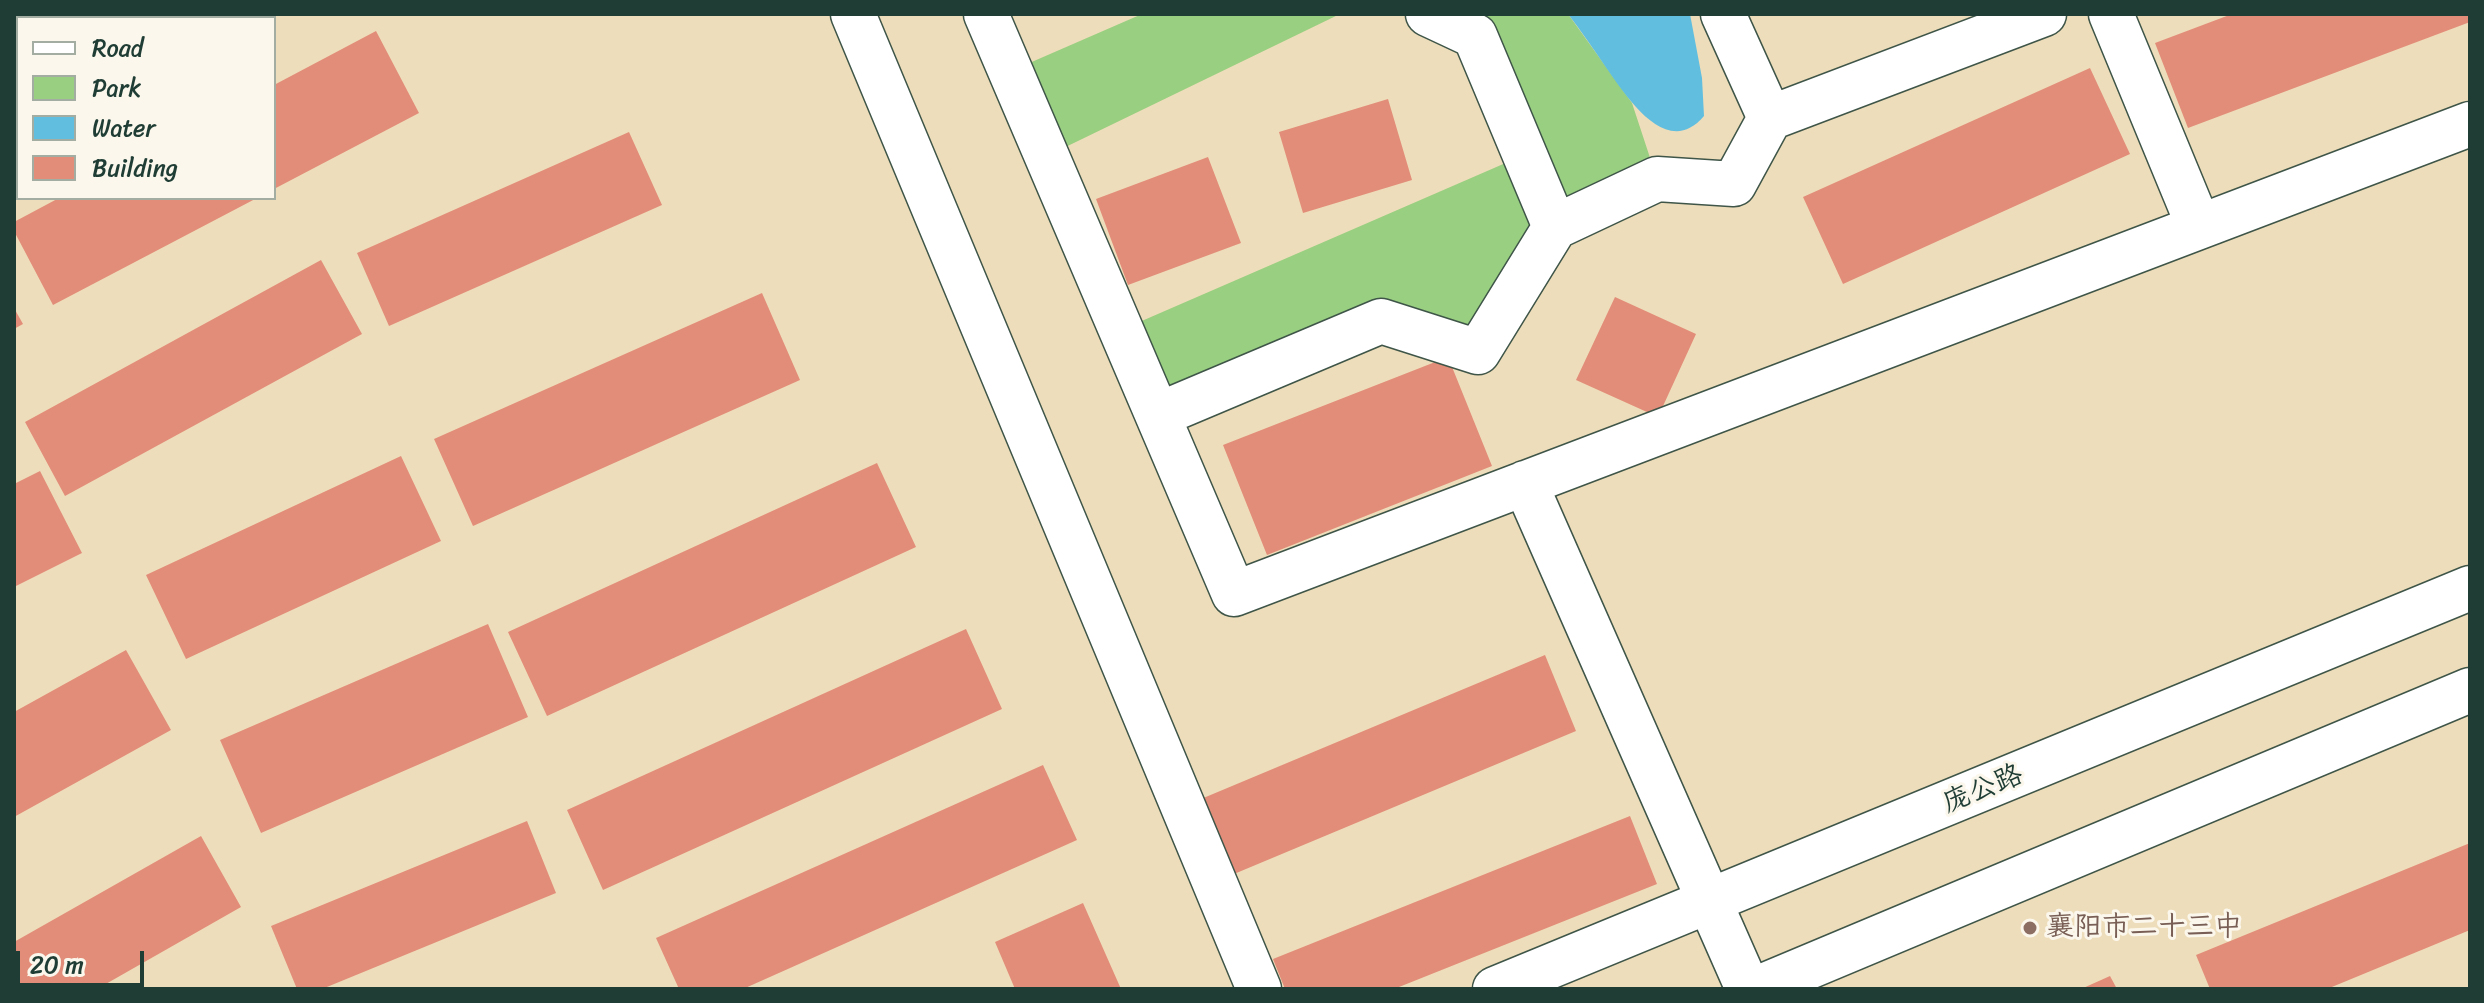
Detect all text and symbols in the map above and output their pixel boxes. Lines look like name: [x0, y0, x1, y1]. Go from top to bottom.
legend: [16, 16, 276, 200]
text: Road: [92, 27, 143, 69]
text: Park: [92, 67, 141, 109]
text: Water: [92, 107, 155, 149]
text: Building: [92, 147, 178, 189]
street label: 庞公路: [1938, 759, 2028, 821]
place label: 襄阳市二十三中: [2046, 911, 2242, 945]
marker: 襄阳市二十三中: [2021, 919, 2039, 937]
scale bar: [20, 935, 148, 985]
text: 20 m: [30, 944, 84, 986]

